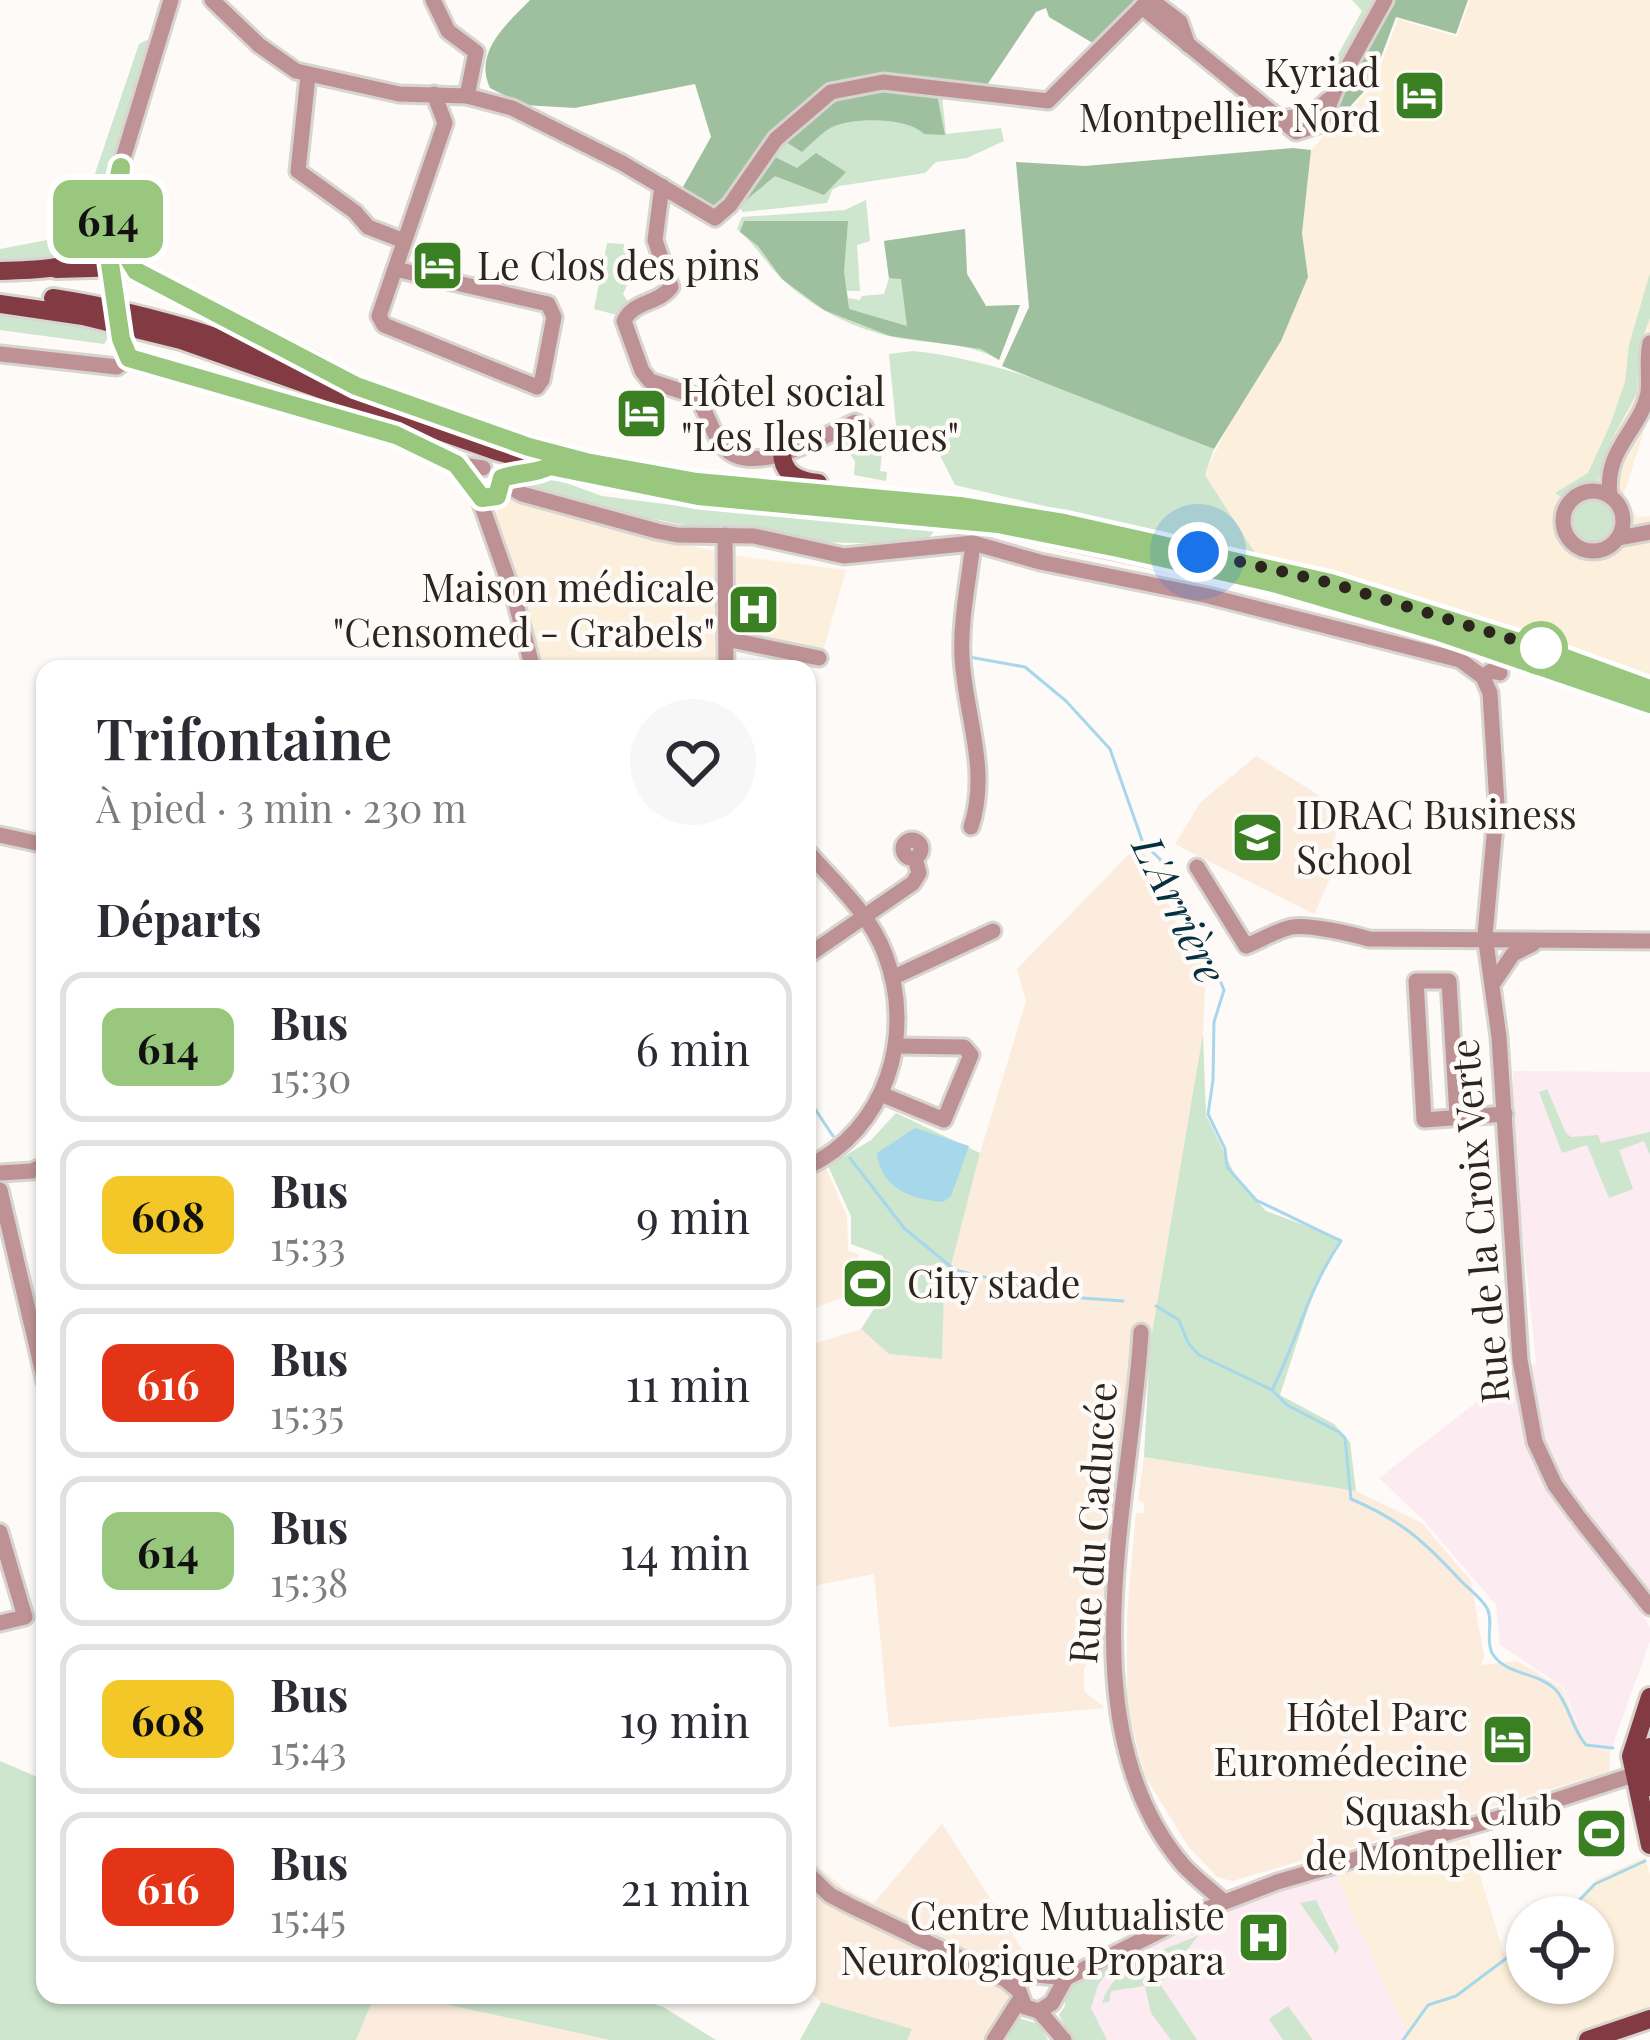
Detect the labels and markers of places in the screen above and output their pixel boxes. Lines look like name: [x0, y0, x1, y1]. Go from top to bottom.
place label: Kyriad Montpellier Nord: [1079, 45, 1380, 142]
hotel icon: Kyriad Montpellier Nord: [1391, 67, 1447, 123]
hotel icon: Le Clos des pins: [410, 238, 466, 294]
place label: Le Clos des pins: [477, 238, 760, 290]
place label: Hôtel social "Les Iles Bleues": [681, 364, 959, 461]
hotel icon: Hôtel social "Les Iles Bleues": [614, 386, 670, 442]
place label: Maison médicale "Censomed - Grabels": [333, 560, 715, 657]
hospital icon: Maison médicale "Censomed - Grabels": [726, 582, 782, 638]
unlabelled marker: [1516, 623, 1566, 673]
place label: IDRAC Business School: [1296, 787, 1577, 884]
school or university icon: IDRAC Business School: [1229, 809, 1285, 865]
sports icon: City stade: [840, 1256, 896, 1312]
place label: City stade: [907, 1256, 1080, 1308]
place label: Hôtel Parc Euromédecine: [1213, 1689, 1468, 1786]
hotel icon: Hôtel Parc Euromédecine: [1479, 1711, 1535, 1767]
place label: Squash Club de Montpellier: [1305, 1783, 1562, 1880]
sports icon: Squash Club de Montpellier: [1573, 1805, 1629, 1861]
place label: Centre Mutualiste Neurologique Propara: [840, 1888, 1226, 1985]
hospital icon: Centre Mutualiste Neurologique Propara: [1236, 1910, 1292, 1966]

